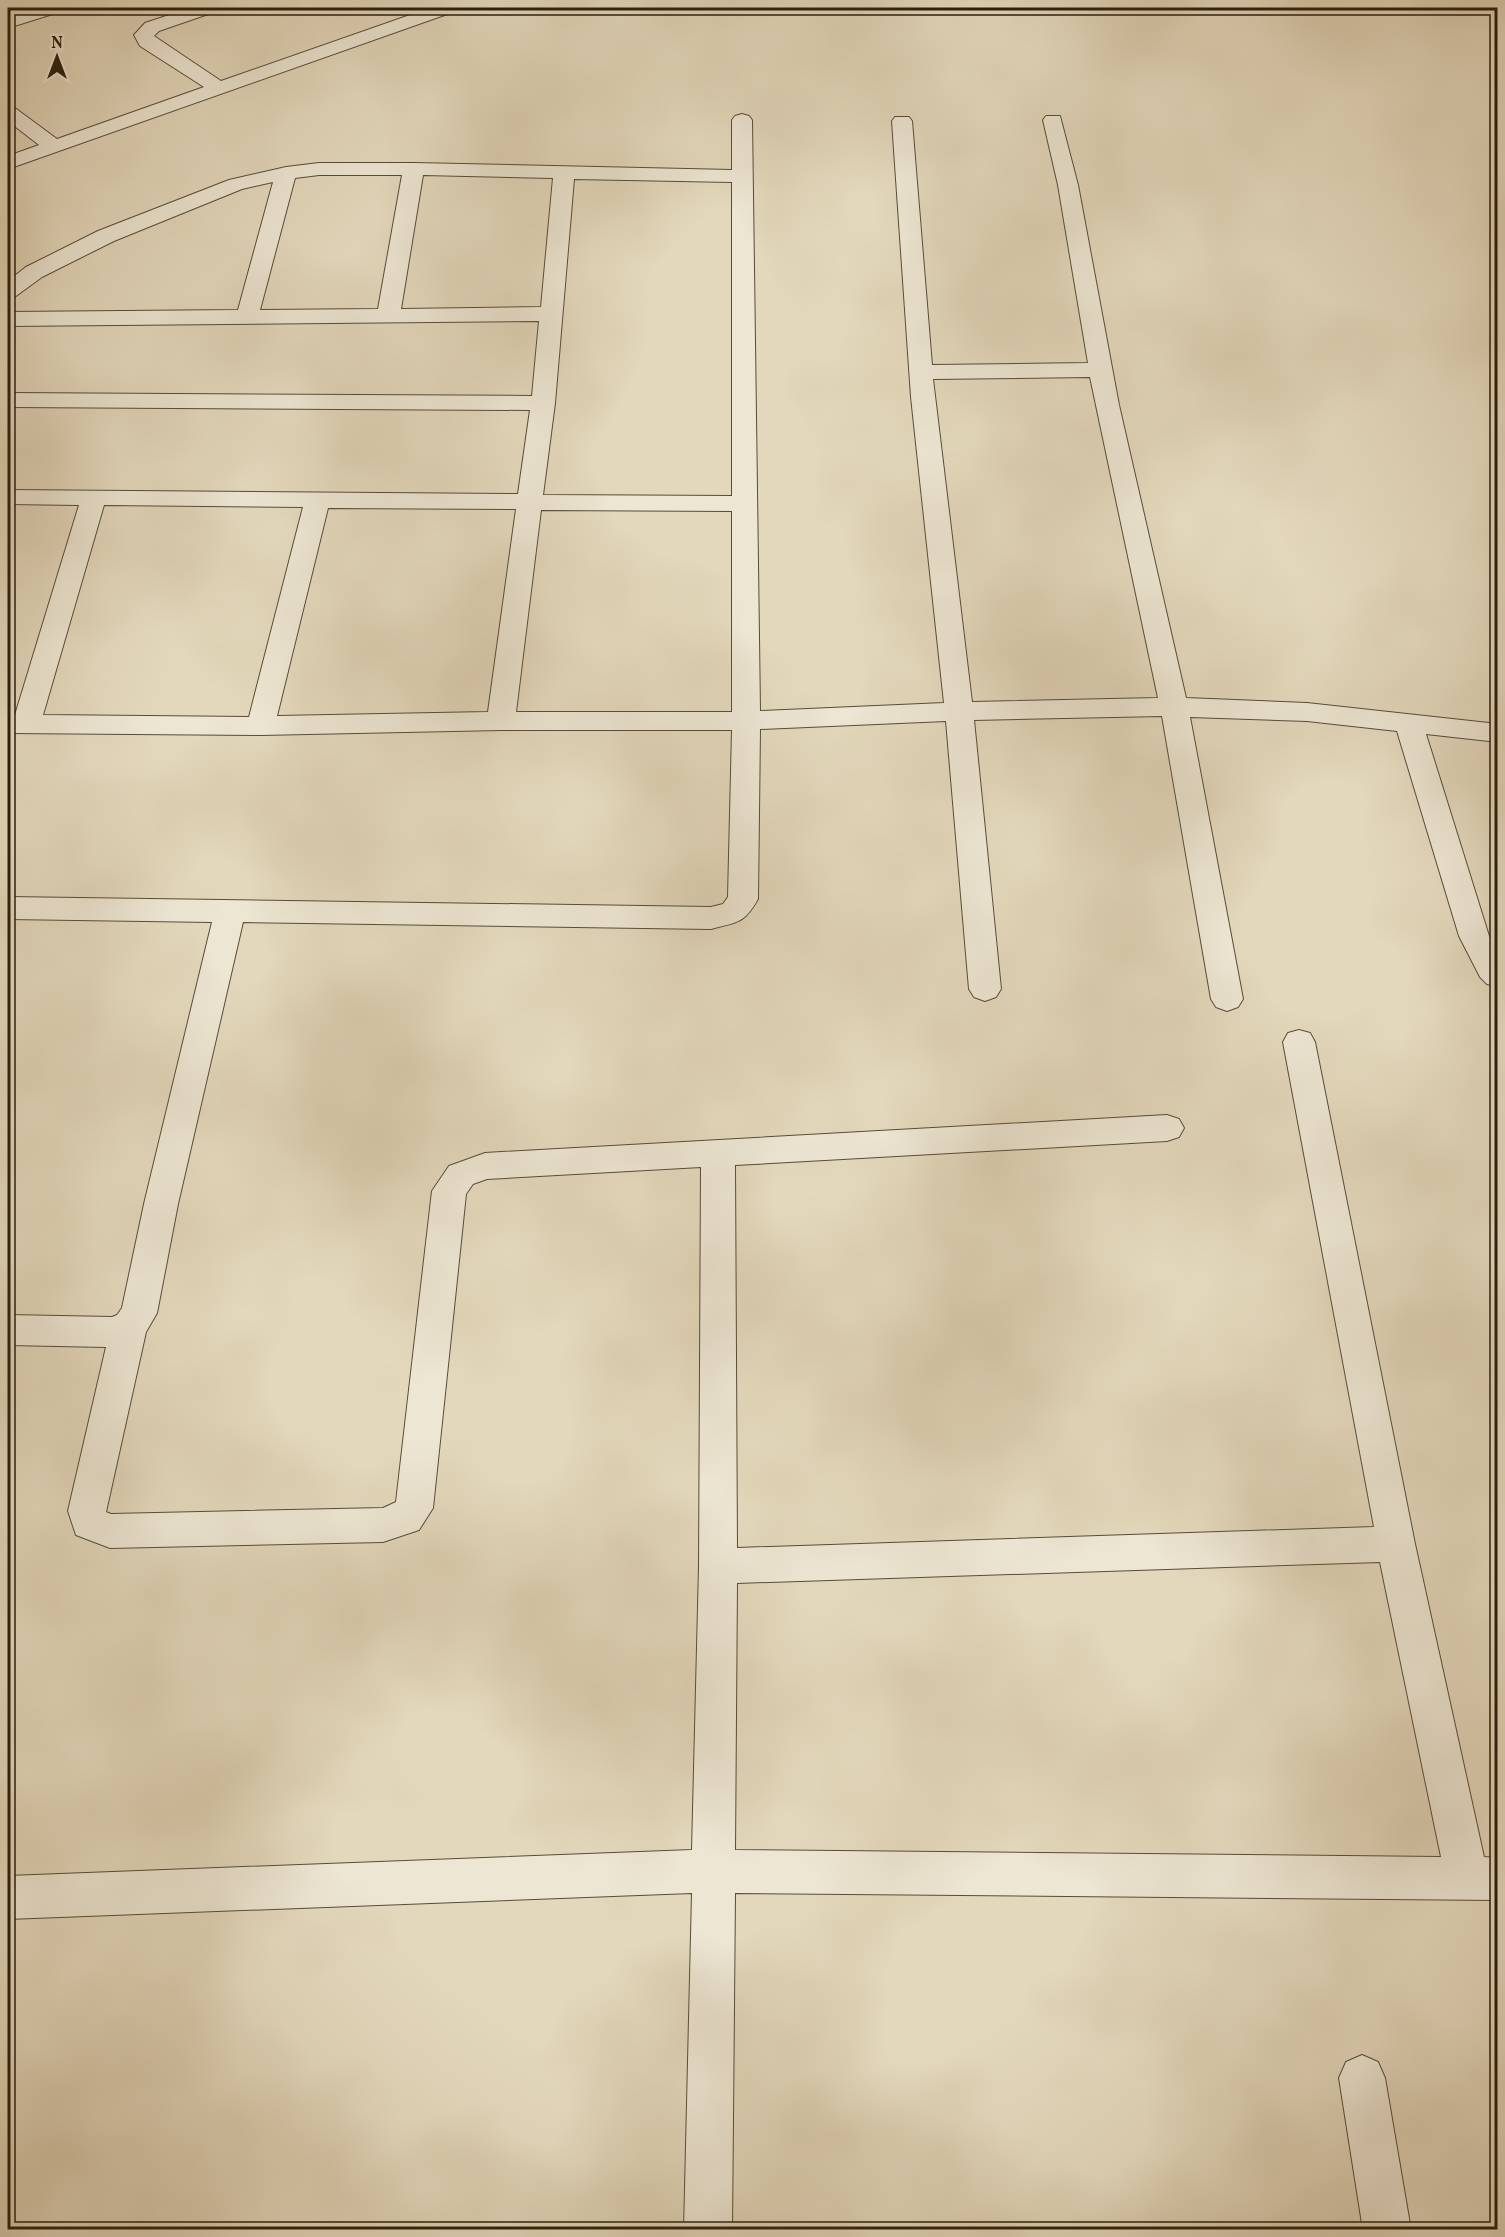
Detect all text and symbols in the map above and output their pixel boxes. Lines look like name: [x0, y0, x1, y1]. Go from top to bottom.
north arrow: [27, 27, 87, 87]
text: N: [51, 33, 63, 55]

